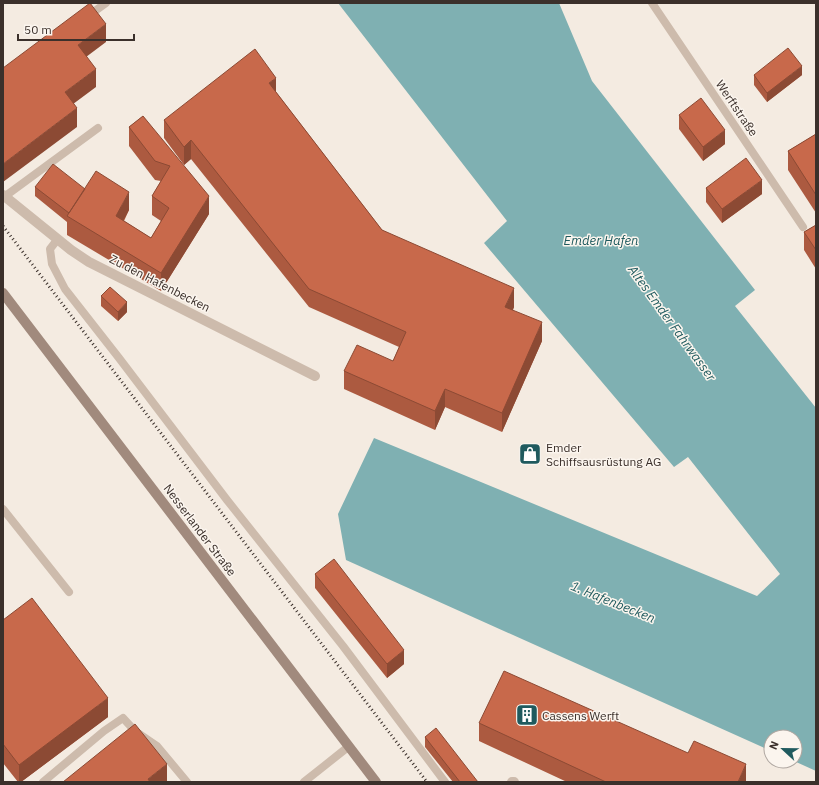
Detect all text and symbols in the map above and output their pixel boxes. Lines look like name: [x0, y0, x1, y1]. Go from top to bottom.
scale bar: [18, 16, 134, 42]
text: 50 m: [24, 22, 52, 37]
street label: Werftstraße: [713, 77, 762, 139]
water label: Emder Hafen: [564, 232, 638, 249]
street label: Zu den Hafenbecken: [107, 251, 213, 315]
water label: Altes Emder Fahrwasser: [624, 261, 720, 385]
place label: Emder Schiffsausrüstung AG: [546, 440, 661, 469]
shop icon: Emder Schiffsausrüstung AG: [517, 441, 543, 467]
street label: Nesserlander Straße: [161, 481, 240, 579]
water label: 1. Hafenbecken: [568, 577, 658, 627]
building icon: Cassens Werft: [514, 702, 540, 728]
place label: Cassens Werft: [542, 708, 619, 723]
north arrow: [763, 729, 803, 769]
text: N: [766, 739, 782, 752]

